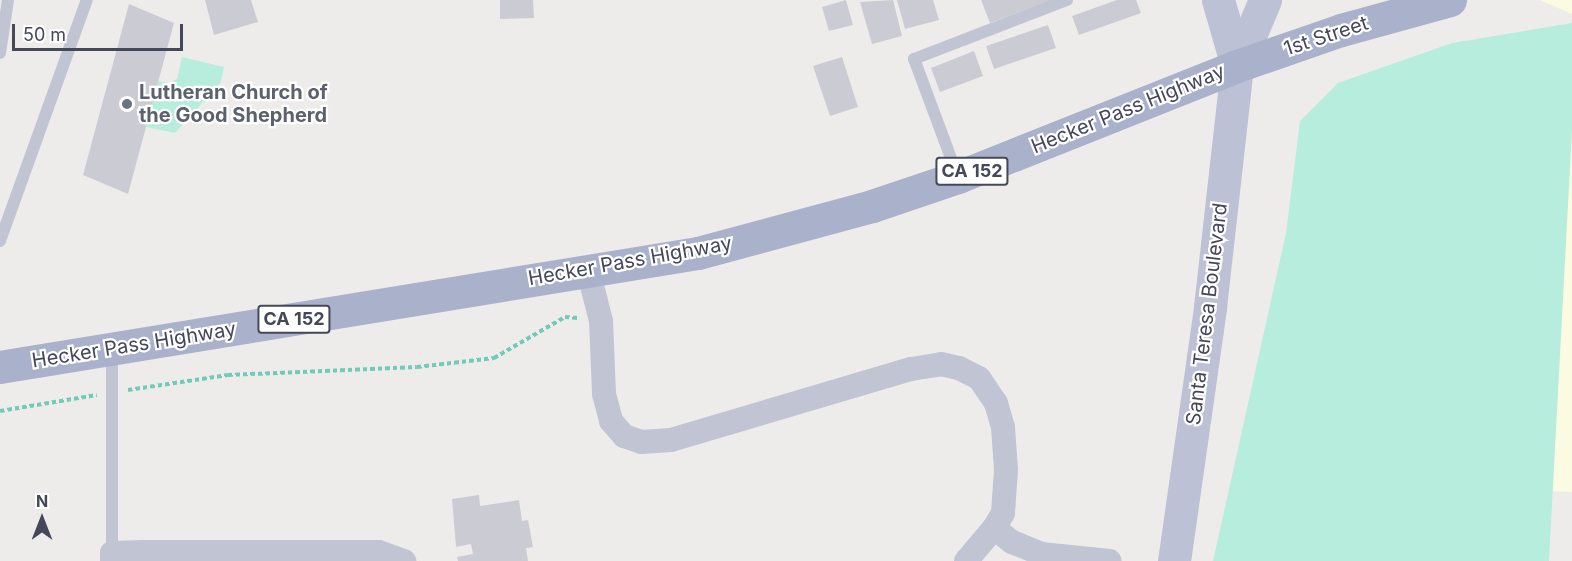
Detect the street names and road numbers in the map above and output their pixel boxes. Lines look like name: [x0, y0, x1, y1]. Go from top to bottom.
street label: 1st Street: [1281, 11, 1371, 61]
street label: Hecker Pass Highway: [1028, 59, 1228, 159]
road number: CA 152: [934, 156, 1010, 186]
street label: Santa Teresa Boulevard: [1181, 202, 1233, 426]
street label: Hecker Pass Highway: [526, 231, 734, 291]
road number: CA 152: [256, 304, 332, 334]
street label: Hecker Pass Highway: [30, 317, 238, 373]

